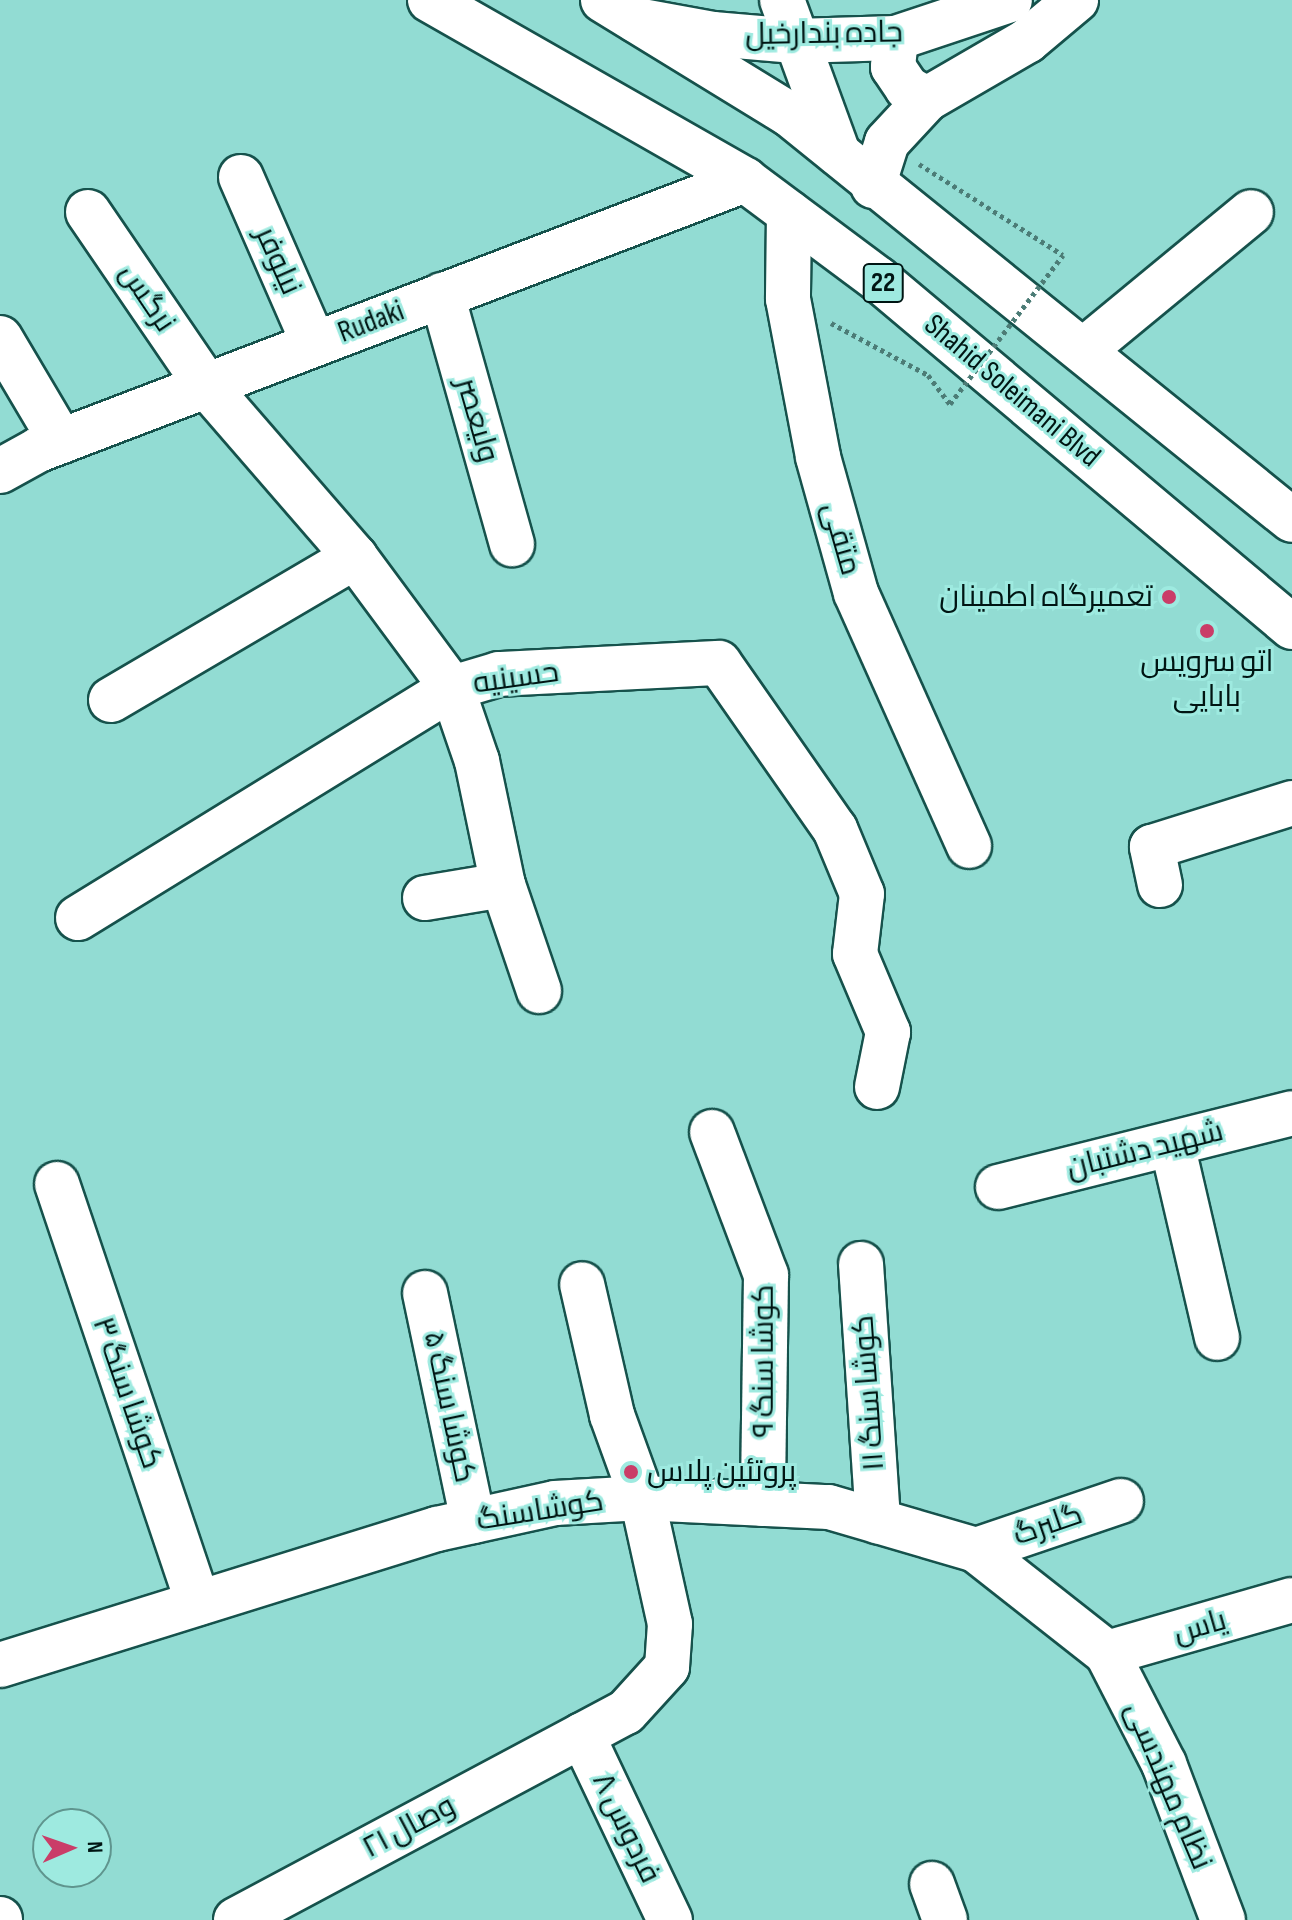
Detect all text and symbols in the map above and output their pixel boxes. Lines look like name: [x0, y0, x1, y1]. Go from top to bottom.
street label: جاده بندارخیل: [745, 15, 903, 53]
street label: نیلوفر: [247, 221, 309, 301]
street label: نرگس: [111, 257, 183, 339]
road number: 22: [861, 259, 905, 307]
street label: Rudaki: [333, 293, 409, 351]
street label: Shahid Soleimani Blvd: [917, 307, 1107, 475]
street label: ولیعصر: [448, 374, 506, 466]
street label: متقی: [814, 499, 868, 579]
place label: تعمیرگاه اطمینان: [939, 579, 1153, 615]
marker: تعمیرگاه اطمینان: [1160, 588, 1178, 606]
marker: اتو سرویس بابایی: [1198, 622, 1216, 640]
place label: اتو سرویس بابایی: [1140, 644, 1274, 714]
street label: حسینیه: [471, 654, 561, 702]
street label: شهید دشتبان: [1063, 1113, 1227, 1187]
street label: کوشا سنگ ۹: [746, 1285, 782, 1437]
street label: کوشا سنگ ۳: [84, 1313, 170, 1473]
street label: ۱۱ کوشا سنگ: [846, 1314, 892, 1472]
street label: کوشا سنگ ۵: [415, 1328, 483, 1486]
place label: پروتئین پلاس: [647, 1454, 796, 1490]
marker: پروتئین پلاس: [622, 1463, 640, 1481]
street label: کوشاسنگ: [474, 1483, 606, 1539]
street label: گلبرگ: [1009, 1496, 1087, 1554]
street label: یاس: [1169, 1602, 1231, 1652]
street label: نظام مهندسی: [1117, 1697, 1219, 1875]
street label: فردوس ۸: [584, 1767, 668, 1889]
street label: وصال ۲۱: [357, 1788, 461, 1866]
north arrow: [32, 1808, 112, 1888]
text: N: [81, 1841, 108, 1854]

